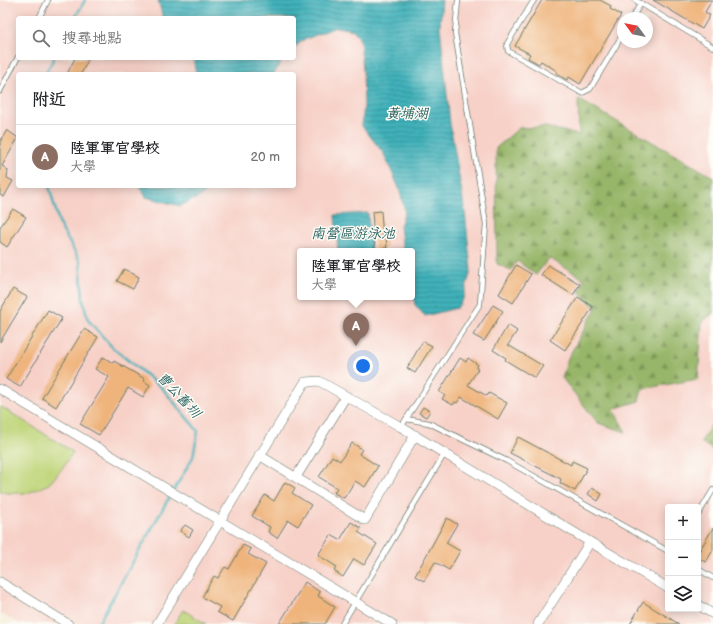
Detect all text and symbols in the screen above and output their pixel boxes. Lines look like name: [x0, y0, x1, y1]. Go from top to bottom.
north arrow: [617, 12, 653, 48]
search box: [16, 16, 296, 60]
icon: search: [30, 27, 52, 49]
text: 搜尋地點: [62, 29, 122, 48]
text: 附近: [32, 90, 66, 110]
water label: 黃埔湖: [386, 105, 430, 122]
text: 陸軍軍官學校: [70, 139, 160, 158]
text: A: [41, 149, 49, 165]
text: 20 m: [250, 149, 280, 165]
text: 大學: [70, 159, 96, 175]
water label: 南營區游泳池: [311, 225, 396, 242]
popup: [297, 248, 415, 300]
text: 陸軍軍官學校: [311, 257, 401, 276]
text: 大學: [311, 277, 337, 293]
pin: A: [343, 313, 369, 346]
your location: [353, 356, 373, 376]
water label: 曹公舊圳: [154, 369, 206, 423]
map controls: [665, 504, 701, 612]
button: +: [665, 504, 701, 540]
button: −: [665, 540, 701, 576]
button: layers: [665, 576, 701, 612]

